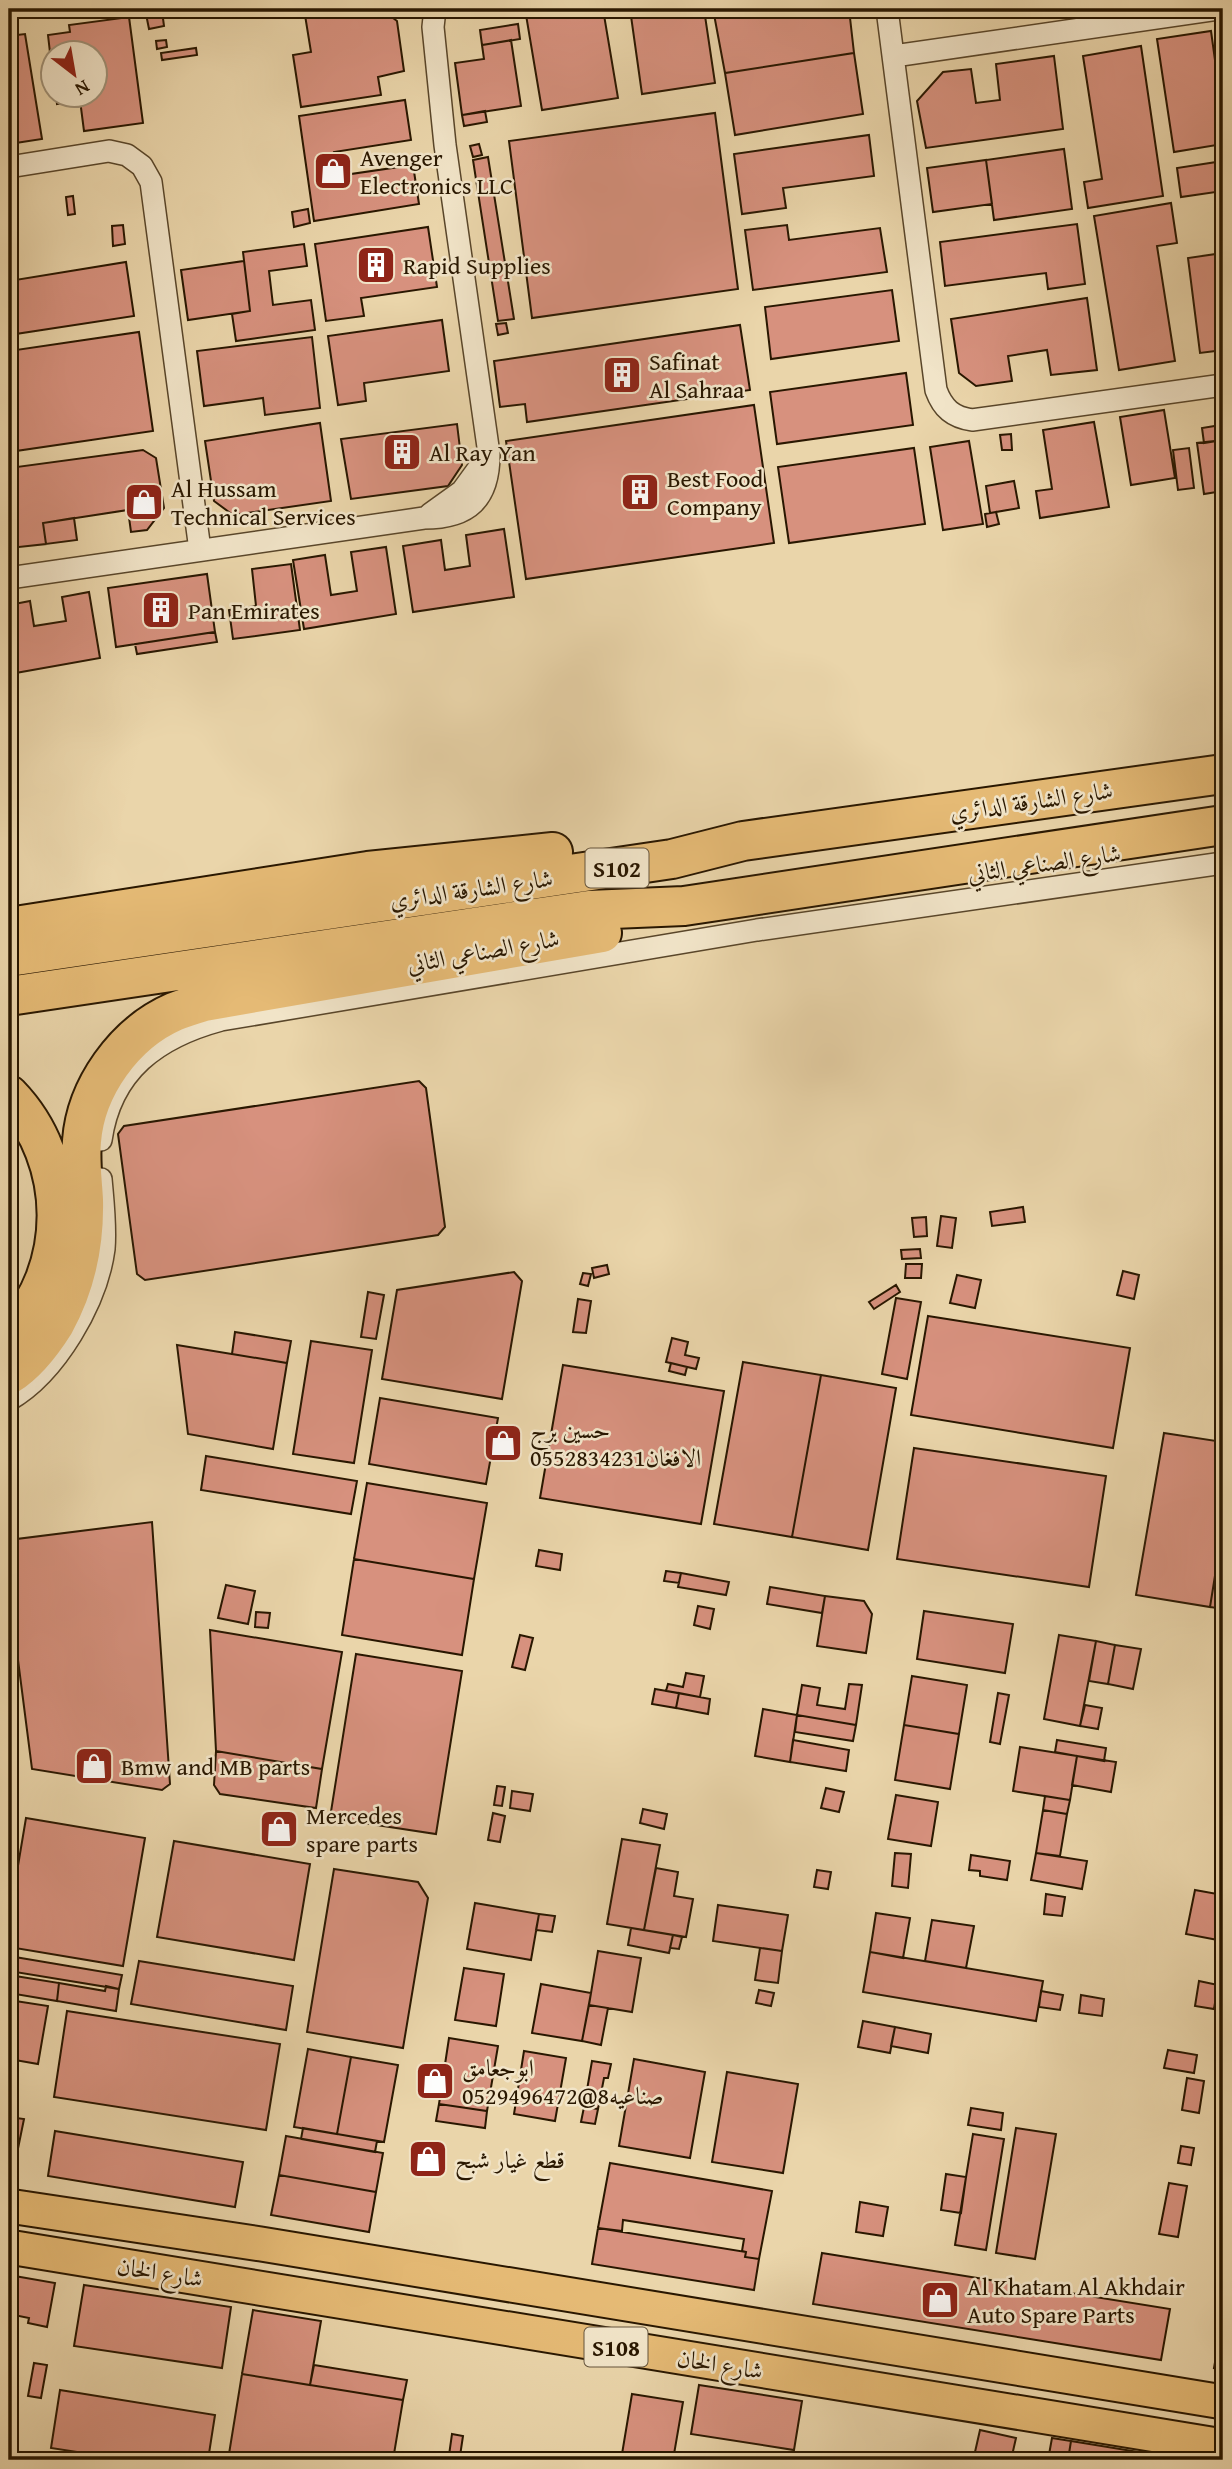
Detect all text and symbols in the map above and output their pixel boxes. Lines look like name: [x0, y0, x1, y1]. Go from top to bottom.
north arrow: [38, 38, 108, 108]
text: N: [70, 73, 95, 104]
place label: Avenger Electronics LLC: [360, 140, 513, 203]
shop icon: Avenger Electronics LLC: [312, 150, 354, 192]
building icon: Rapid Supplies: [355, 244, 397, 286]
place label: Rapid Supplies: [403, 248, 551, 283]
place label: Safinat Al Sahraa: [649, 344, 745, 407]
building icon: Safinat Al Sahraa: [601, 354, 643, 396]
building icon: Al Ray Yan: [381, 431, 423, 473]
place label: Al Ray Yan: [429, 435, 536, 470]
place label: Best Food Company: [667, 461, 763, 524]
place label: Al Hussam Technical Services: [171, 471, 356, 534]
building icon: Best Food Company: [619, 471, 661, 513]
shop icon: Al Hussam Technical Services: [123, 481, 165, 523]
building icon: Pan Emirates: [140, 589, 182, 631]
place label: Pan Emirates: [188, 593, 320, 628]
street label: شارع الشارقة الدائري: [947, 772, 1115, 833]
street label: شارع الصناعي الثاني: [965, 835, 1123, 894]
road number: S102: [586, 848, 648, 888]
street label: شارع الشارقة الدائري: [387, 860, 555, 921]
street label: شارع الصناعي الثاني: [404, 920, 563, 985]
place label: حسين برج الافغان0552834231: [530, 1412, 701, 1475]
shop icon: حسين برج الافغان0552834231: [482, 1422, 524, 1464]
shop icon: Bmw and MB parts: [73, 1745, 115, 1787]
place label: Bmw and MB parts: [121, 1749, 310, 1784]
place label: Mercedes spare parts: [306, 1798, 418, 1861]
shop icon: Mercedes spare parts: [258, 1808, 300, 1850]
place label: ابوجعامق صناعيه8@0529496472: [462, 2050, 664, 2113]
shop icon: ابوجعامق صناعيه8@0529496472: [414, 2060, 456, 2102]
shop icon: قطع غيار شبح: [407, 2138, 449, 2180]
place label: قطع غيار شبح: [455, 2142, 565, 2182]
street label: شارع الخان: [114, 2248, 205, 2299]
place label: Al Khatam Al Akhdair Auto Spare Parts: [967, 2269, 1185, 2332]
shop icon: Al Khatam Al Akhdair Auto Spare Parts: [919, 2279, 961, 2321]
road number: S108: [584, 2328, 648, 2366]
street label: شارع الخان: [674, 2340, 765, 2391]

